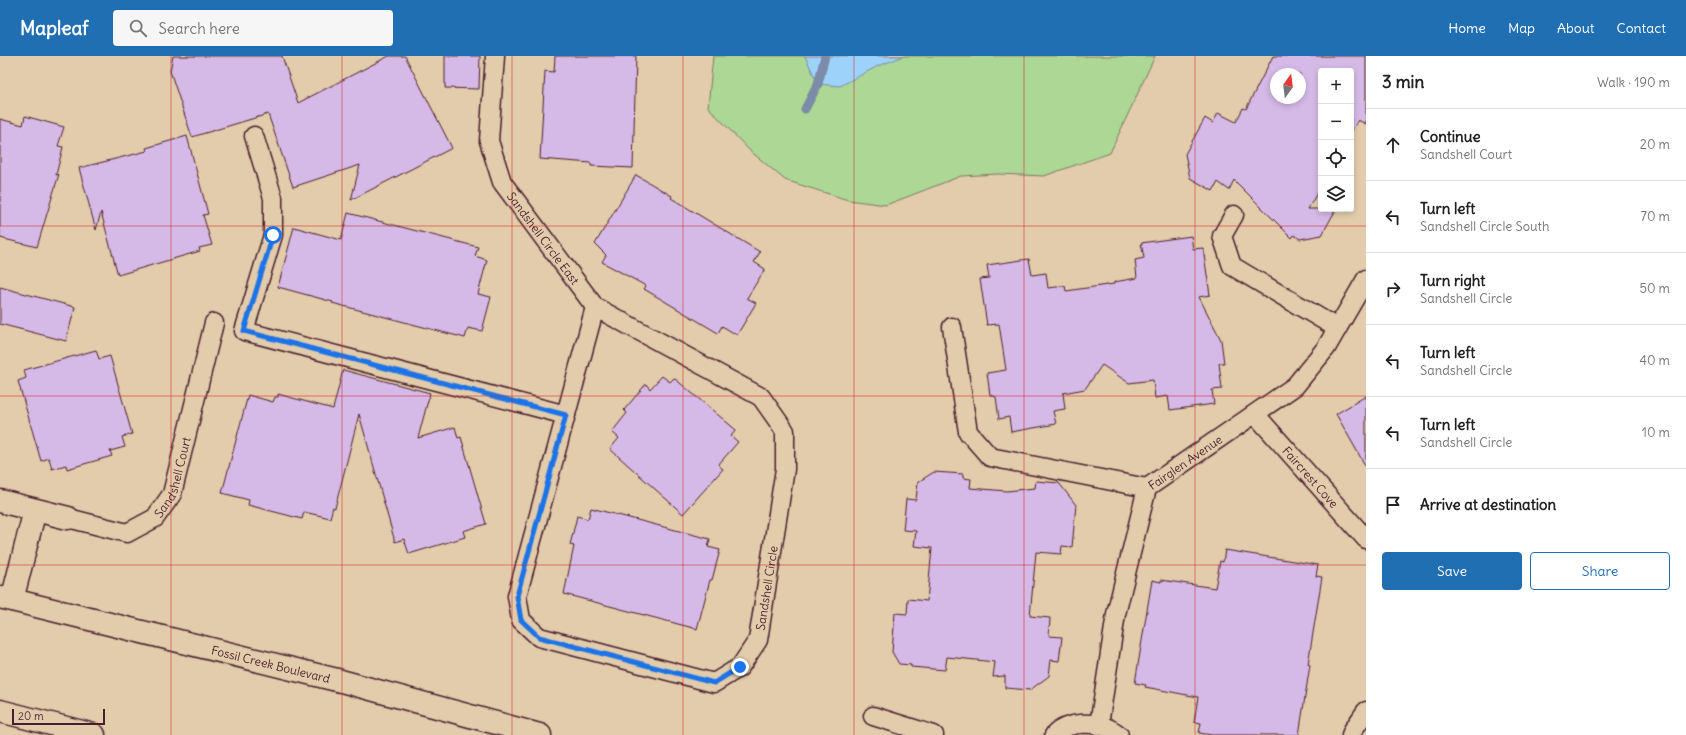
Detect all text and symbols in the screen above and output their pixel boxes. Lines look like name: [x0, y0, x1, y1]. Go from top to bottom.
search box: [113, 10, 393, 46]
text: Mapleaf: [20, 16, 89, 40]
icon: search: [127, 17, 149, 39]
text: Search here: [159, 19, 240, 38]
text: Home: [1448, 19, 1486, 37]
text: Map: [1508, 19, 1535, 37]
text: About: [1557, 19, 1595, 37]
text: Contact: [1617, 19, 1666, 37]
north arrow: [1270, 68, 1306, 104]
map controls: [1318, 68, 1354, 212]
button: +: [1318, 68, 1354, 104]
text: 3 min: [1382, 71, 1424, 93]
text: Walk · 190 m: [1597, 74, 1670, 91]
button: −: [1318, 104, 1354, 140]
text: Continue: [1420, 127, 1481, 146]
icon: ahead: [1382, 134, 1404, 156]
text: 20 m: [1640, 136, 1670, 153]
button: locate: [1318, 140, 1354, 176]
text: Sandshell Court: [1420, 146, 1512, 163]
button: layers: [1318, 176, 1354, 212]
street label: Sandshell Circle East: [504, 189, 583, 287]
text: Turn left: [1420, 199, 1475, 218]
icon: left: [1382, 206, 1404, 228]
text: 70 m: [1641, 208, 1670, 225]
text: Sandshell Circle South: [1420, 218, 1549, 235]
route start: [264, 226, 282, 244]
text: Turn right: [1420, 271, 1485, 290]
icon: right: [1382, 278, 1404, 300]
text: 50 m: [1639, 280, 1670, 297]
text: Sandshell Circle: [1420, 290, 1512, 307]
text: Turn left: [1420, 343, 1475, 362]
icon: left: [1382, 350, 1404, 372]
text: 40 m: [1639, 352, 1670, 369]
text: Sandshell Circle: [1420, 362, 1512, 379]
text: Turn left: [1420, 415, 1475, 434]
icon: left: [1382, 422, 1404, 444]
text: 10 m: [1642, 424, 1670, 441]
street label: Fairglen Avenue: [1145, 431, 1225, 493]
text: Sandshell Circle: [1420, 434, 1512, 451]
street label: Sandshell Court: [150, 435, 193, 520]
street label: Faircrest Cove: [1280, 443, 1342, 511]
icon: arrive: [1382, 494, 1404, 516]
text: Arrive at destination: [1420, 495, 1556, 514]
street label: Sandshell Circle: [752, 545, 780, 631]
button: Save: [1382, 552, 1522, 590]
button: Share: [1530, 552, 1670, 590]
street label: Fossil Creek Boulevard: [210, 642, 332, 686]
route end: [731, 658, 749, 676]
scale bar: [12, 707, 105, 726]
text: 20 m: [18, 709, 44, 723]

